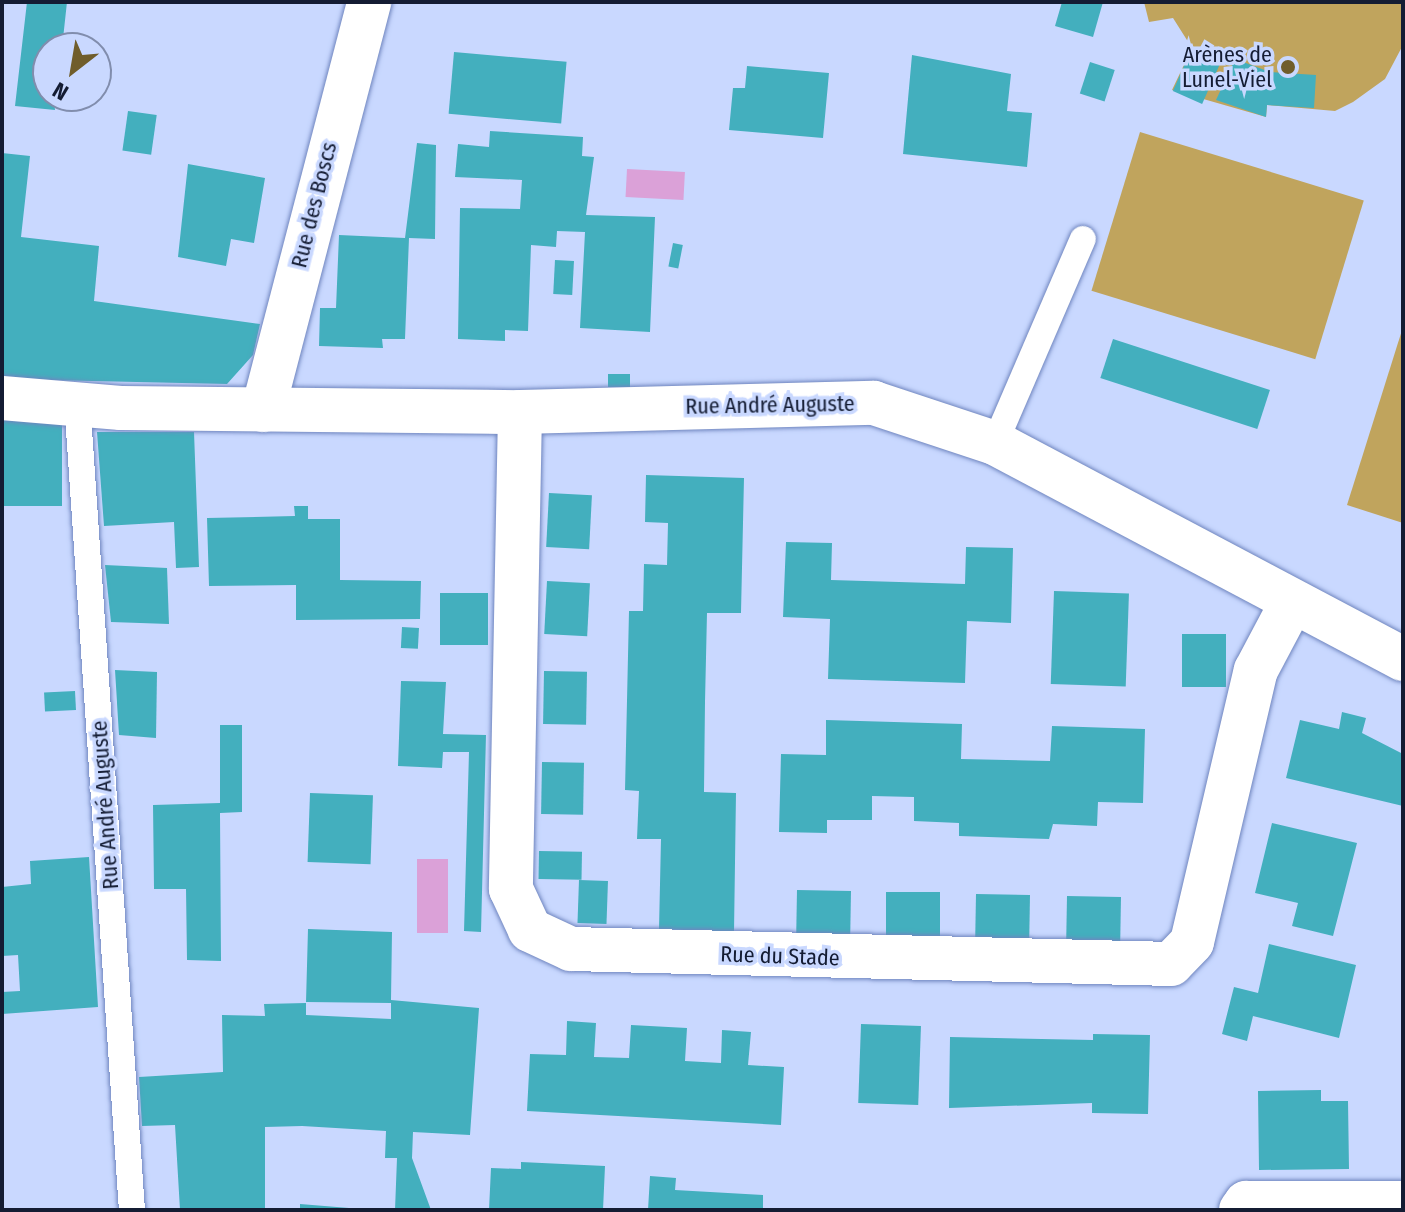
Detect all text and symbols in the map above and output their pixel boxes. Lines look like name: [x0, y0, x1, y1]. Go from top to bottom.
north arrow: [32, 32, 112, 112]
place label: Arènes de Lunel-Viel: [1182, 41, 1272, 92]
marker: Arènes de Lunel-Viel: [1279, 58, 1297, 76]
text: N: [48, 76, 73, 106]
street label: Rue des Boscs: [286, 139, 342, 271]
street label: Rue André Auguste: [685, 390, 855, 420]
street label: Rue André Auguste: [86, 720, 124, 890]
street label: Rue du Stade: [720, 941, 840, 971]

